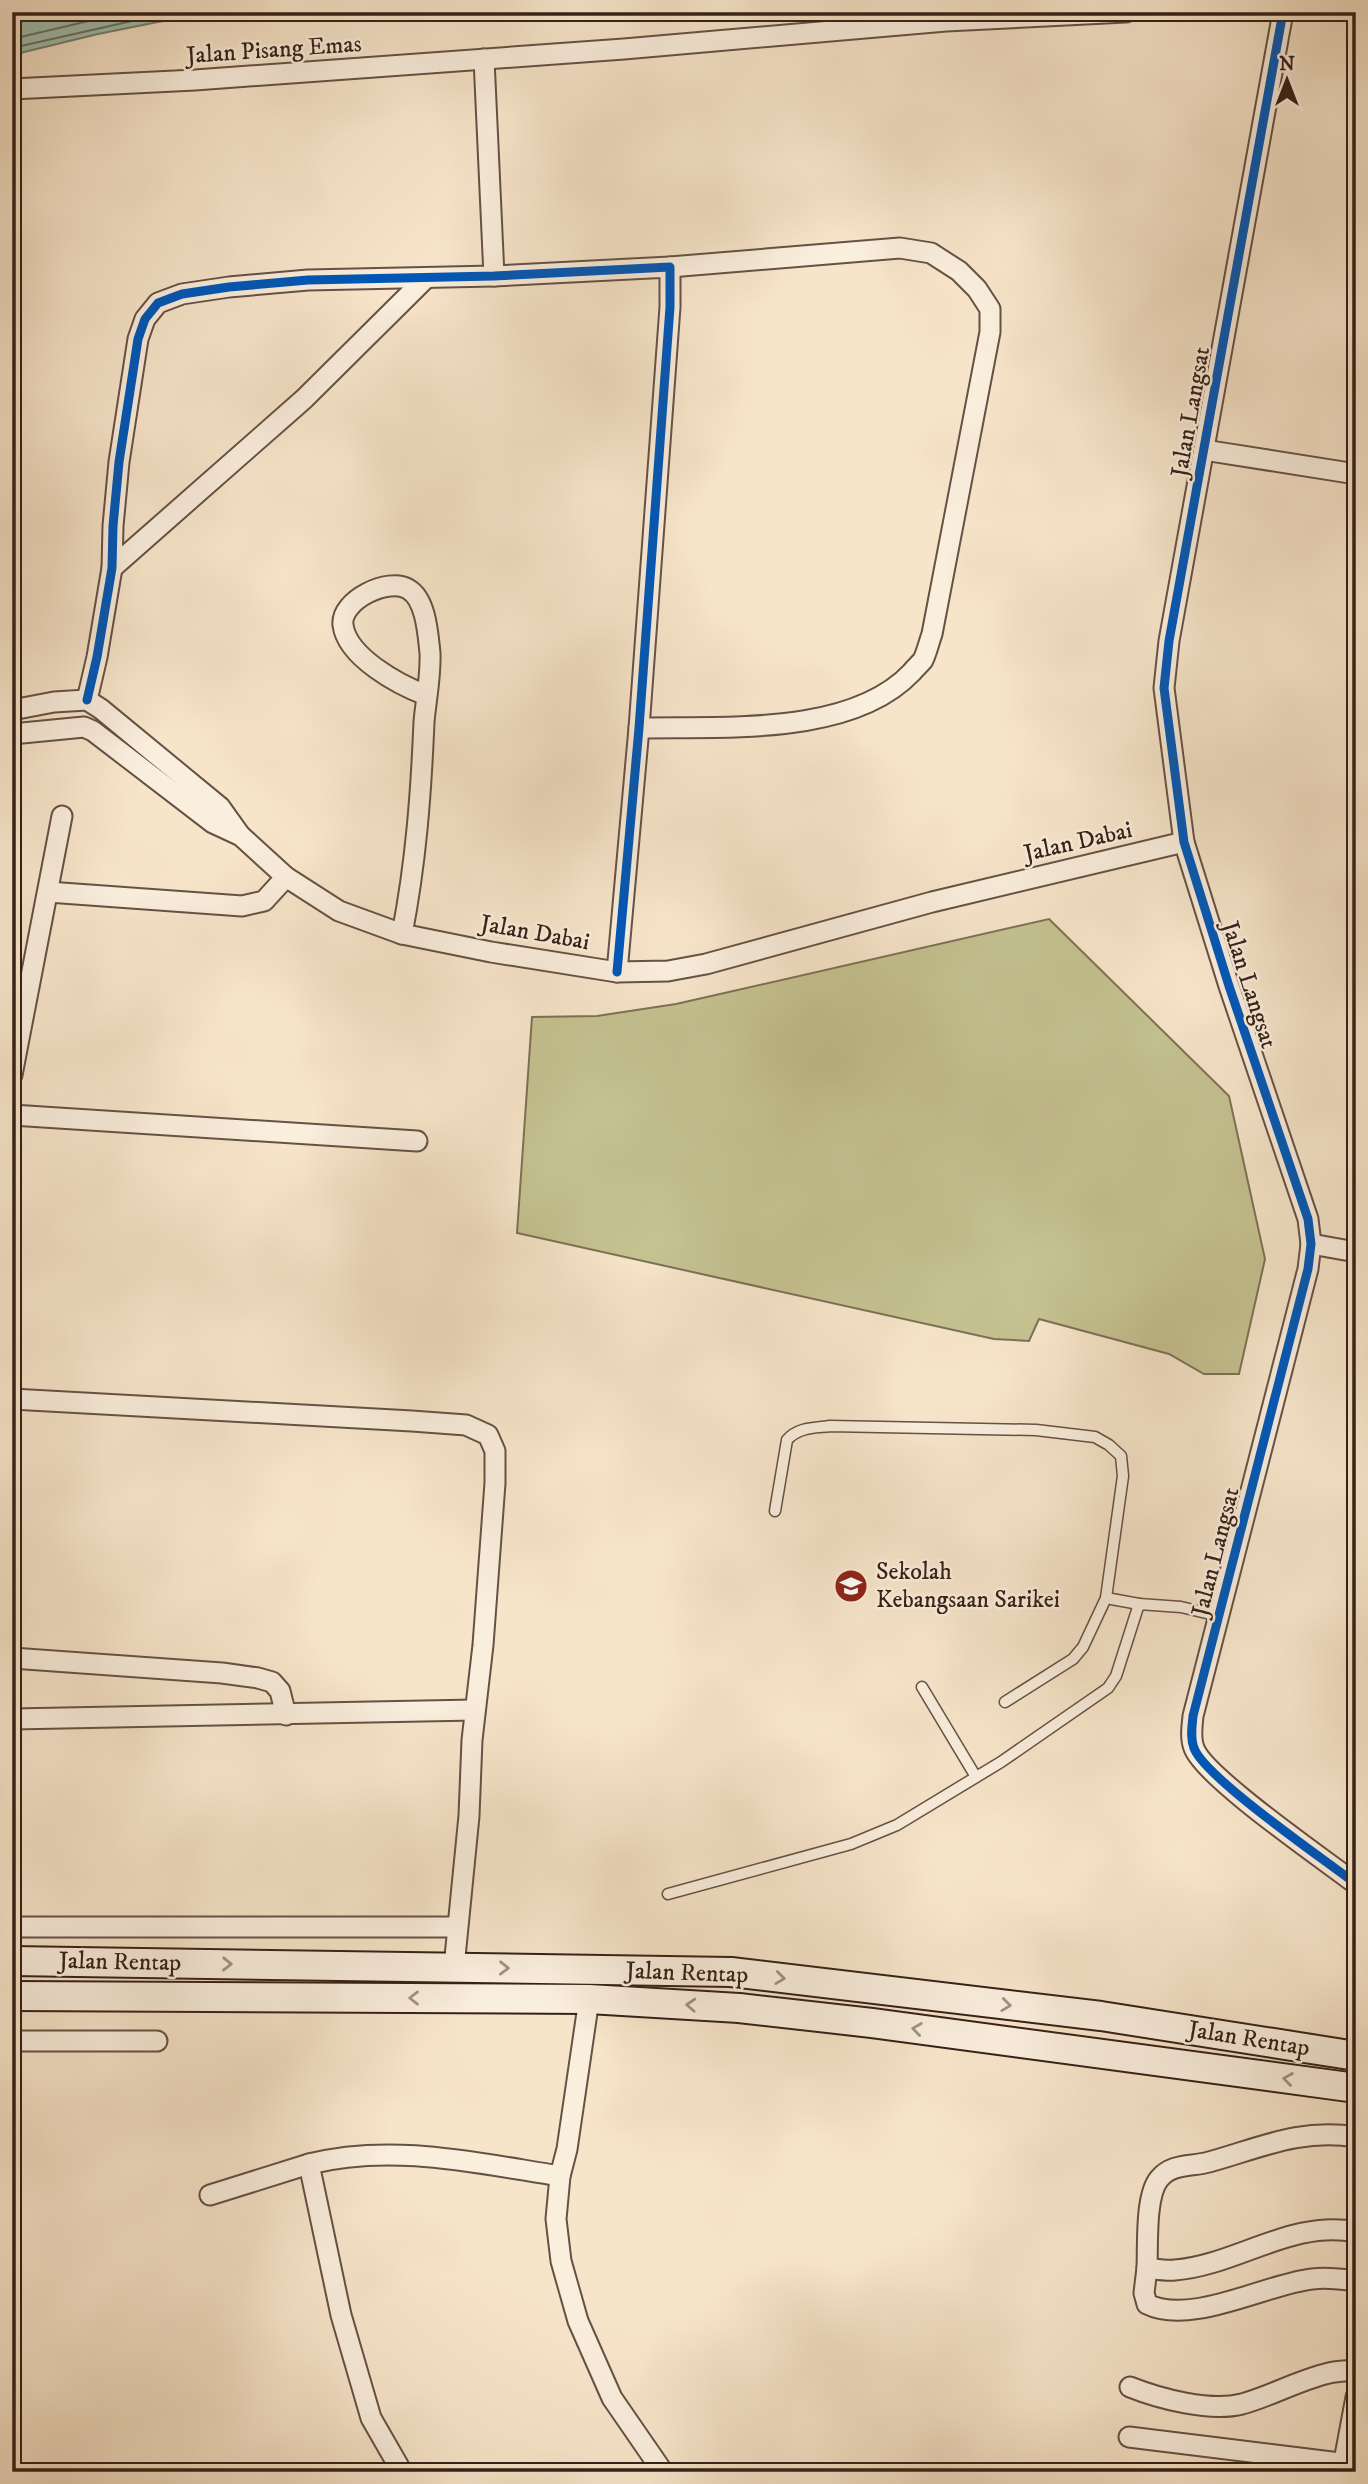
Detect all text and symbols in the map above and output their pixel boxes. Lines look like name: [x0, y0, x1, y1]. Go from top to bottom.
street label: Jalan Pisang Emas: [184, 29, 362, 71]
north arrow: [1252, 46, 1322, 116]
text: N: [1279, 53, 1295, 76]
street label: Jalan Langsat: [1164, 344, 1217, 482]
street label: Jalan Dabai: [1019, 815, 1135, 869]
street label: Jalan Dabai: [476, 908, 592, 957]
street label: Jalan Langsat: [1214, 916, 1284, 1053]
street label: Jalan Langsat: [1185, 1484, 1247, 1622]
place label: Sekolah Kebangsaan Sarikei: [876, 1557, 1060, 1615]
school or university icon: Sekolah Kebangsaan Sarikei: [832, 1567, 870, 1605]
street label: Jalan Rentap: [57, 1946, 181, 1978]
one-way arrow: [222, 1956, 233, 1971]
street label: Jalan Rentap: [623, 1956, 749, 1990]
one-way arrow: [499, 1960, 510, 1976]
one-way arrow: [774, 1971, 786, 1986]
one-way arrow: [409, 1990, 419, 2006]
one-way arrow: [685, 1998, 696, 2013]
one-way arrow: [1000, 1998, 1012, 2013]
street label: Jalan Rentap: [1184, 2014, 1312, 2063]
one-way arrow: [911, 2022, 923, 2037]
one-way arrow: [1282, 2072, 1294, 2087]

